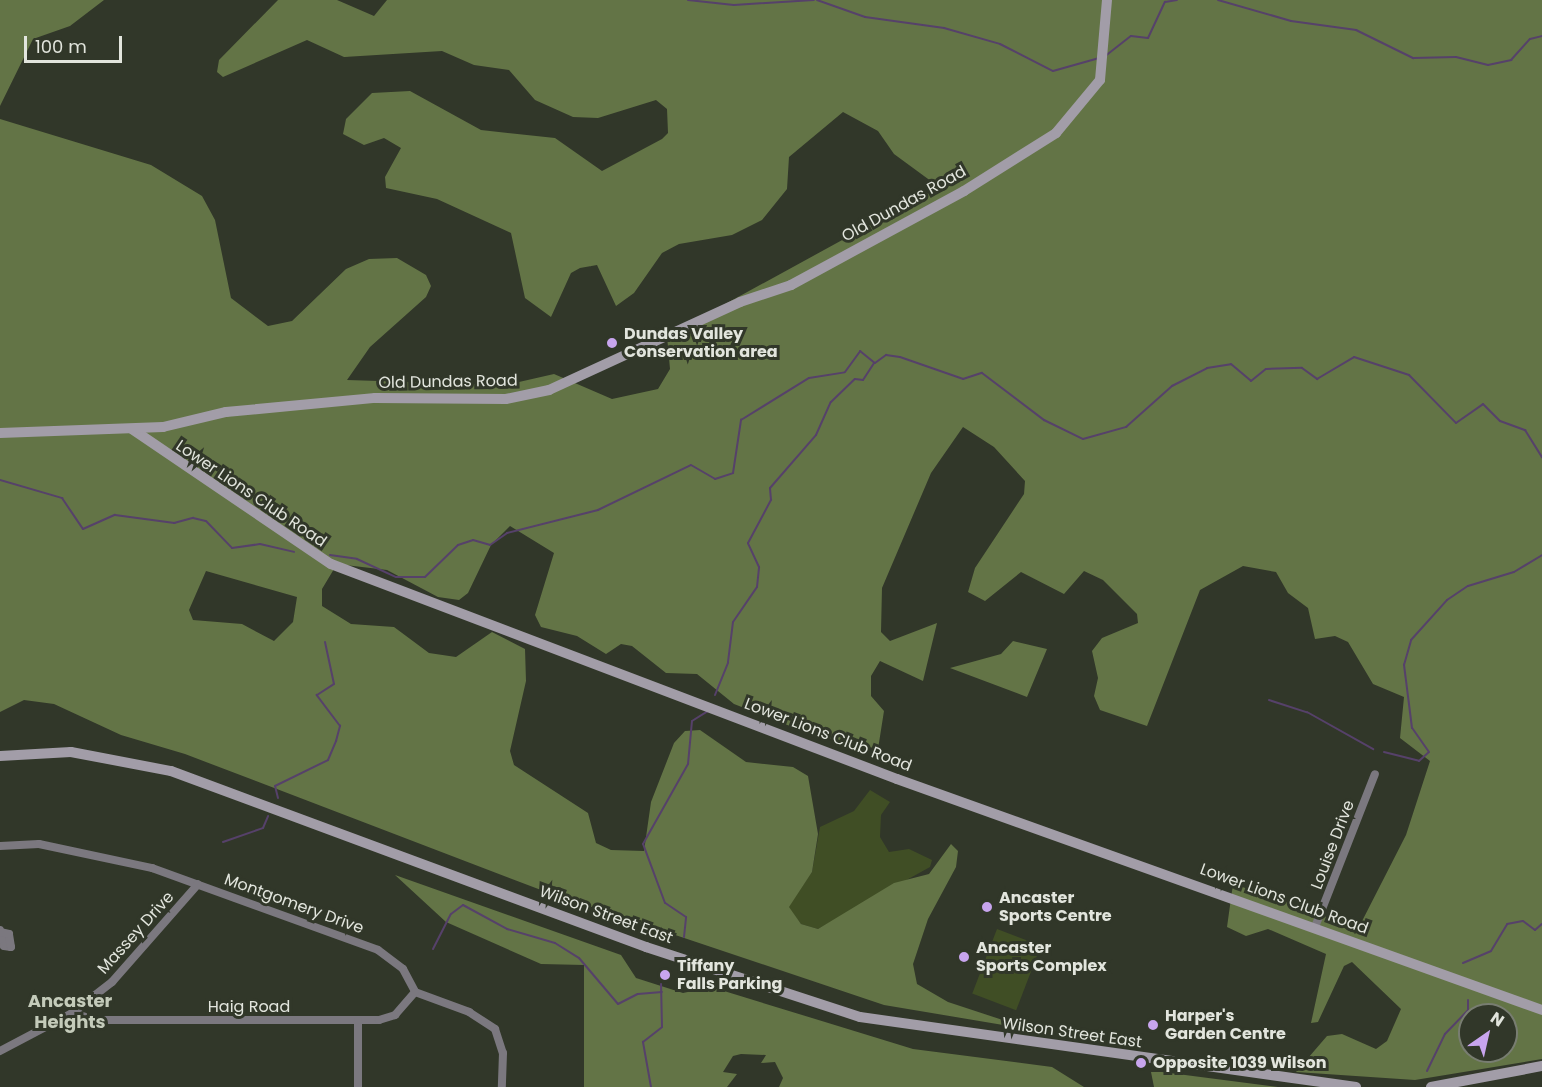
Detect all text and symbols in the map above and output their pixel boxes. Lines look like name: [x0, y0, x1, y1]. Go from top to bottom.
scale bar: [27, 24, 124, 62]
text: 100 m: [35, 34, 87, 59]
street label: Old Dundas Road: [838, 162, 970, 246]
place label: Dundas Valley Conservation area: [624, 324, 778, 362]
marker: Dundas Valley Conservation area: [605, 336, 619, 350]
street label: Old Dundas Road: [378, 371, 518, 393]
street label: Lower Lions Club Road: [172, 436, 330, 552]
street label: Lower Lions Club Road: [742, 694, 914, 776]
street label: Louise Drive: [1307, 798, 1359, 892]
street label: Lower Lions Club Road: [1197, 860, 1371, 938]
street label: Montgomery Drive: [222, 870, 366, 938]
street label: Wilson Street East: [537, 882, 675, 948]
street label: Massey Drive: [94, 888, 178, 978]
place label: Ancaster Sports Centre: [999, 888, 1112, 926]
marker: Ancaster Sports Centre: [980, 900, 994, 914]
place label: Ancaster Sports Complex: [976, 938, 1107, 976]
marker: Ancaster Sports Complex: [957, 950, 971, 964]
place label: Tiffany Falls Parking: [677, 956, 782, 994]
marker: Tiffany Falls Parking: [658, 968, 672, 982]
district label: Ancaster Heights: [28, 991, 112, 1034]
street label: Haig Road: [208, 997, 290, 1017]
north arrow: [1458, 1003, 1518, 1063]
place label: Harper's Garden Centre: [1165, 1006, 1286, 1044]
text: N: [1486, 1006, 1509, 1032]
street label: Wilson Street East: [1001, 1014, 1143, 1052]
marker: Harper's Garden Centre: [1146, 1018, 1160, 1032]
place label: Opposite 1039 Wilson: [1153, 1053, 1326, 1073]
marker: Opposite 1039 Wilson: [1134, 1056, 1148, 1070]

